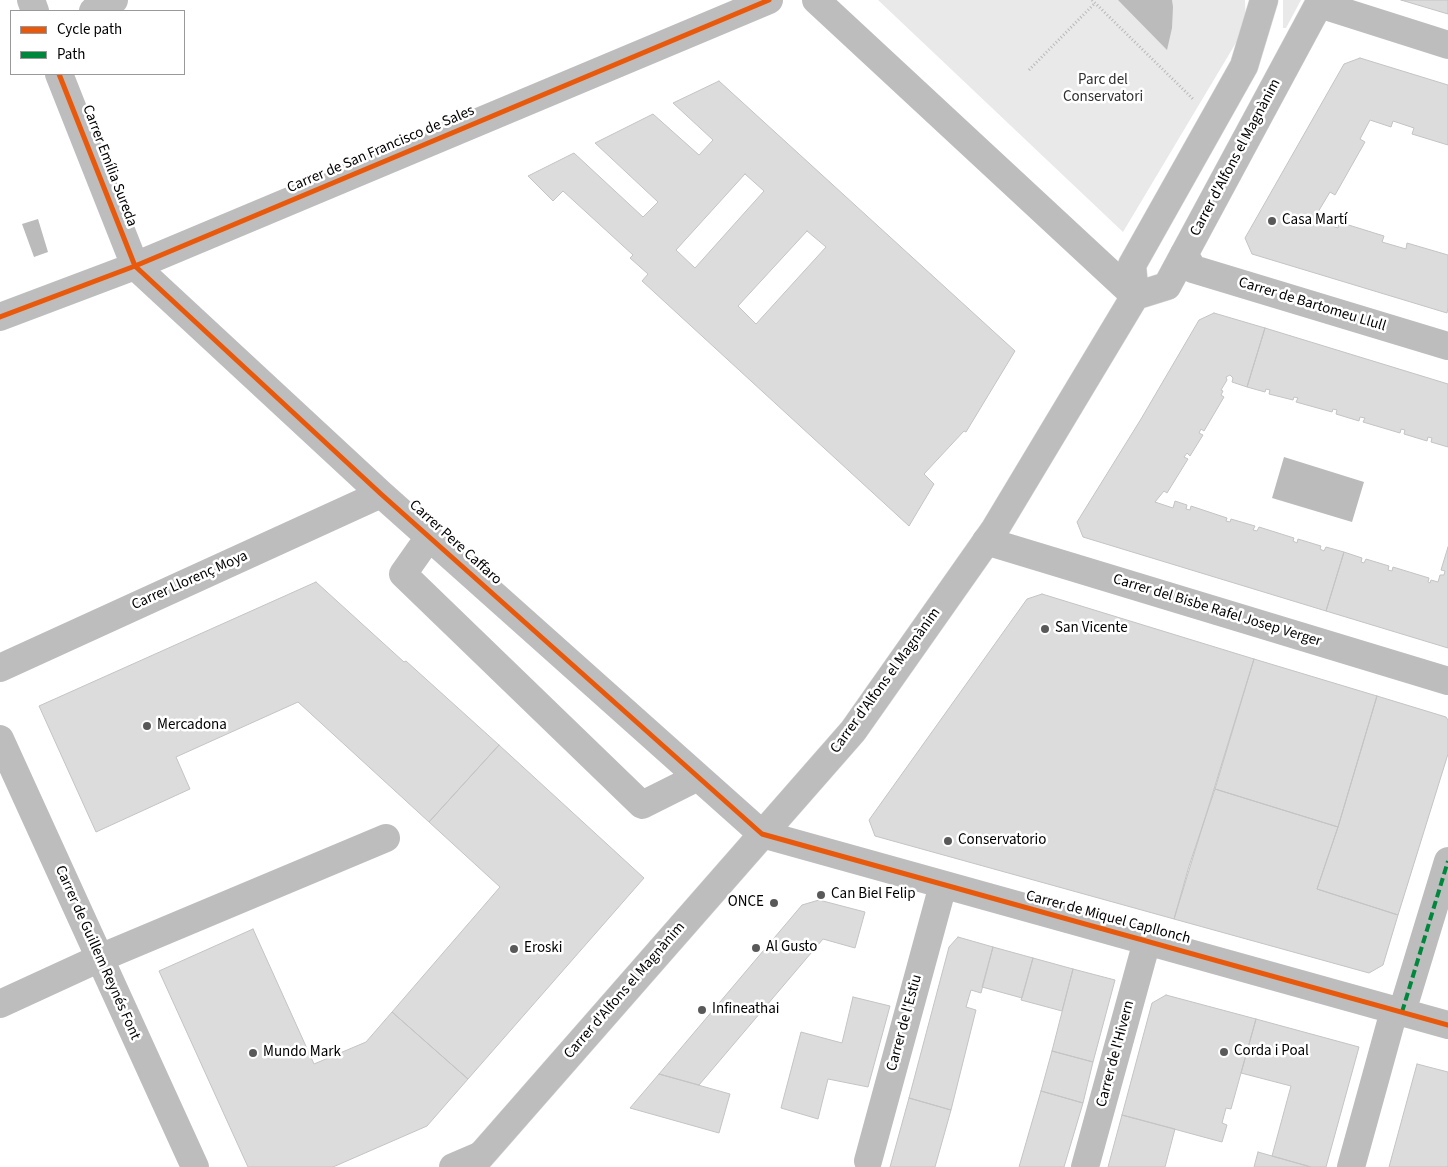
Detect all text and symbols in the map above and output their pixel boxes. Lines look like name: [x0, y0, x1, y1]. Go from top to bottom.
legend: [10, 10, 185, 75]
text: Cycle path: [57, 19, 122, 40]
text: Path: [57, 44, 85, 65]
park label: Parc del Conservatori: [1063, 72, 1143, 107]
street label: Carrer d'Alfons el Magnànim: [1187, 76, 1285, 240]
street label: Carrer de San Francisco de Sales: [285, 102, 477, 198]
street label: Carrer Emília Sureda: [78, 103, 140, 229]
place label: Casa Martí: [1282, 212, 1347, 230]
marker: Casa Martí: [1266, 215, 1278, 227]
street label: Carrer de Bartomeu Llull: [1236, 274, 1388, 336]
street label: Carrer Pere Caffaro: [405, 497, 505, 589]
street label: Carrer Llorenç Moya: [129, 547, 251, 615]
street label: Carrer del Bisbe Rafel Josep Verger: [1111, 571, 1323, 651]
street label: Carrer d'Alfons el Magnànim: [827, 605, 945, 757]
place label: San Vicente: [1055, 620, 1128, 638]
marker: San Vicente: [1039, 623, 1051, 635]
place label: Mercadona: [157, 717, 227, 735]
marker: Mercadona: [141, 720, 153, 732]
place label: Conservatorio: [958, 832, 1046, 850]
marker: Conservatorio: [942, 835, 954, 847]
street label: Carrer de Guillem Reynés Font: [50, 863, 144, 1043]
place label: Can Biel Felip: [831, 886, 916, 904]
street label: Carrer de Miquel Capllonch: [1024, 887, 1192, 949]
marker: Can Biel Felip: [815, 889, 827, 901]
place label: ONCE: [728, 894, 764, 912]
marker: ONCE: [768, 897, 780, 909]
street label: Carrer d'Alfons el Magnànim: [561, 919, 689, 1063]
place label: Al Gusto: [766, 939, 817, 957]
place label: Eroski: [524, 940, 562, 958]
marker: Al Gusto: [750, 942, 762, 954]
marker: Eroski: [508, 943, 520, 955]
street label: Carrer de l'Estiu: [883, 973, 927, 1073]
street label: Carrer de l'Hivern: [1093, 999, 1139, 1109]
place label: Infineathai: [712, 1001, 779, 1019]
marker: Infineathai: [696, 1004, 708, 1016]
place label: Corda i Poal: [1234, 1043, 1309, 1061]
place label: Mundo Mark: [263, 1044, 341, 1062]
marker: Corda i Poal: [1218, 1046, 1230, 1058]
marker: Mundo Mark: [247, 1047, 259, 1059]

